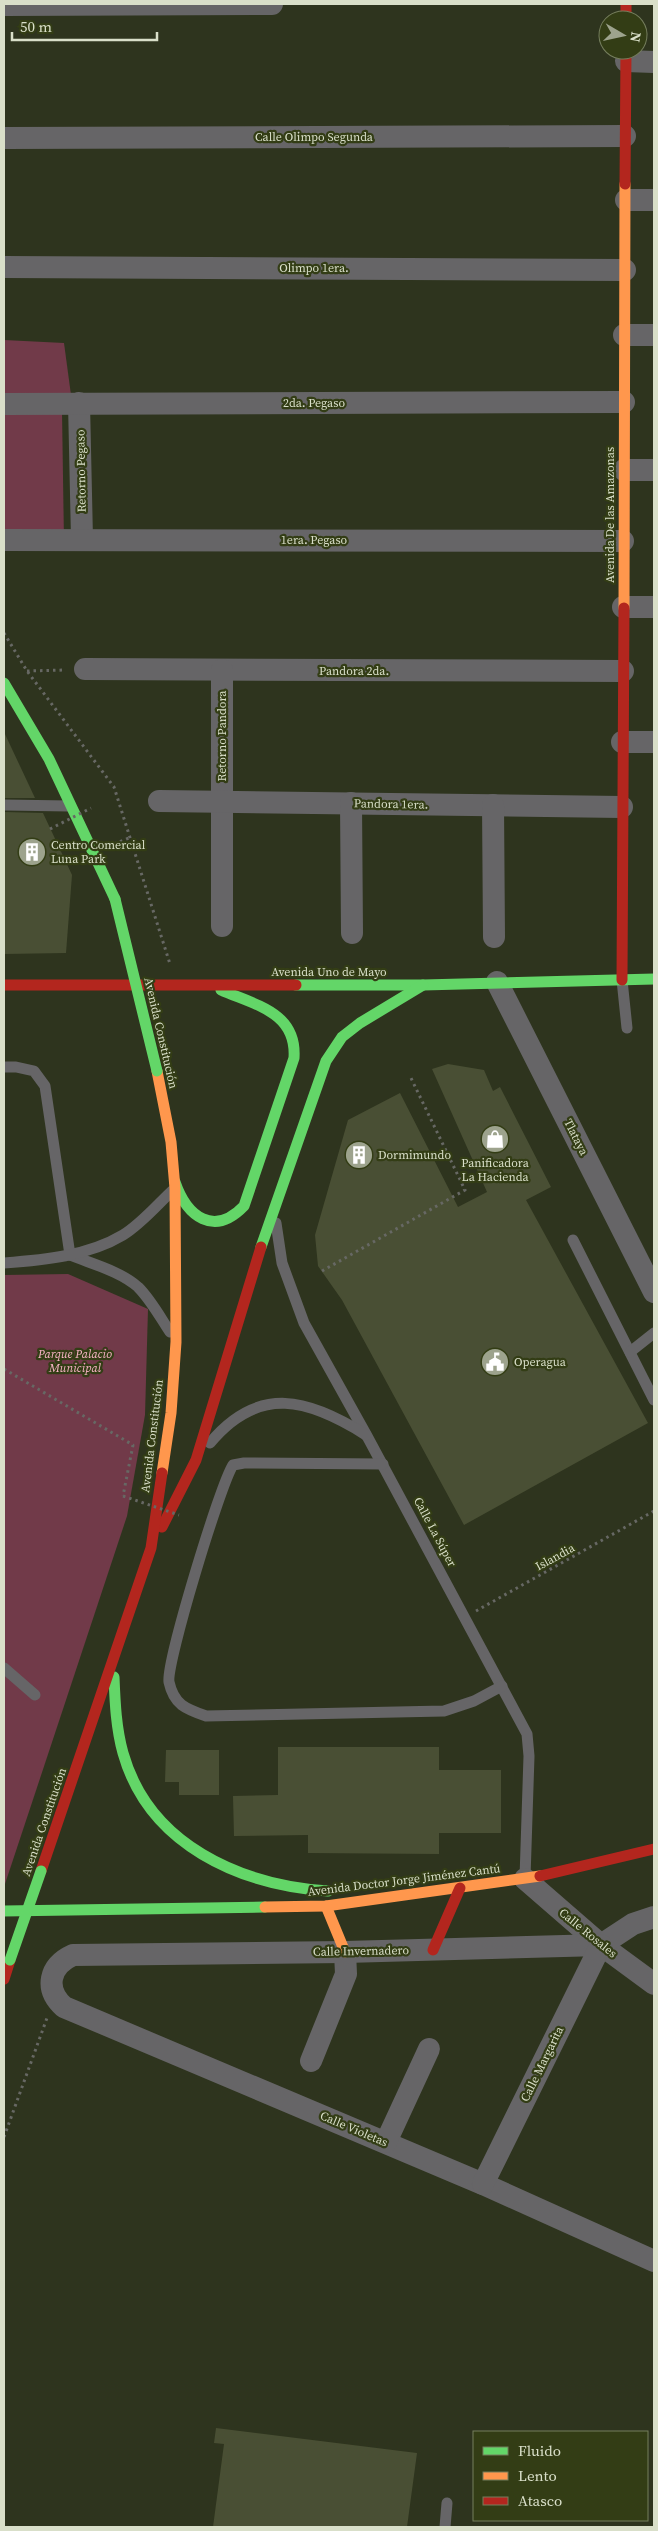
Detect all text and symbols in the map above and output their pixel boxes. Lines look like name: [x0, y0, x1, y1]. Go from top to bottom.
scale bar: [12, 10, 158, 42]
north arrow: [598, 10, 648, 60]
text: 50 m: [20, 16, 52, 37]
text: N: [625, 30, 647, 44]
street label: Calle Olimpo Segunda: [255, 129, 374, 145]
street label: Olimpo 1era.: [279, 260, 349, 276]
street label: 2da. Pegaso: [283, 395, 345, 411]
street label: Retorno Pegaso: [72, 429, 90, 513]
street label: Avenida De las Amazonas: [602, 447, 618, 583]
street label: 1era. Pegaso: [281, 532, 348, 548]
street label: Pandora 2da.: [319, 663, 389, 679]
street label: Retorno Pandora: [214, 690, 230, 781]
street label: Pandora 1era.: [354, 795, 428, 813]
building icon: Centro Comercial Luna Park: [17, 837, 47, 867]
place label: Centro Comercial Luna Park: [51, 837, 146, 867]
street label: Avenida Uno de Mayo: [271, 964, 387, 980]
street label: Avenida Constitución: [140, 976, 182, 1090]
street label: Tlataya: [560, 1116, 592, 1159]
shop icon: Panificadora La Hacienda: [480, 1124, 510, 1154]
building icon: Dormimundo: [344, 1140, 374, 1170]
place label: Dormimundo: [378, 1147, 451, 1163]
place label: Panificadora La Hacienda: [461, 1155, 530, 1185]
park label: Parque Palacio Municipal: [37, 1346, 112, 1376]
public building icon: Operagua: [480, 1347, 510, 1377]
place label: Operagua: [514, 1354, 567, 1370]
street label: Avenida Constitución: [137, 1379, 167, 1493]
street label: Calle La Súper: [410, 1494, 460, 1570]
street label: Islandia: [533, 1539, 578, 1574]
street label: Avenida Constitución: [18, 1766, 70, 1878]
street label: Avenida Doctor Jorge Jiménez Cantú: [307, 1860, 501, 1900]
street label: Calle Rosales: [556, 1905, 620, 1961]
street label: Calle Invernadero: [313, 1942, 410, 1960]
street label: Calle Margarita: [517, 2023, 568, 2104]
street label: Calle Violetas: [318, 2108, 390, 2150]
legend: [473, 2431, 648, 2521]
text: Fluido: [518, 2440, 561, 2461]
text: Lento: [518, 2465, 557, 2486]
text: Atasco: [518, 2490, 562, 2511]

